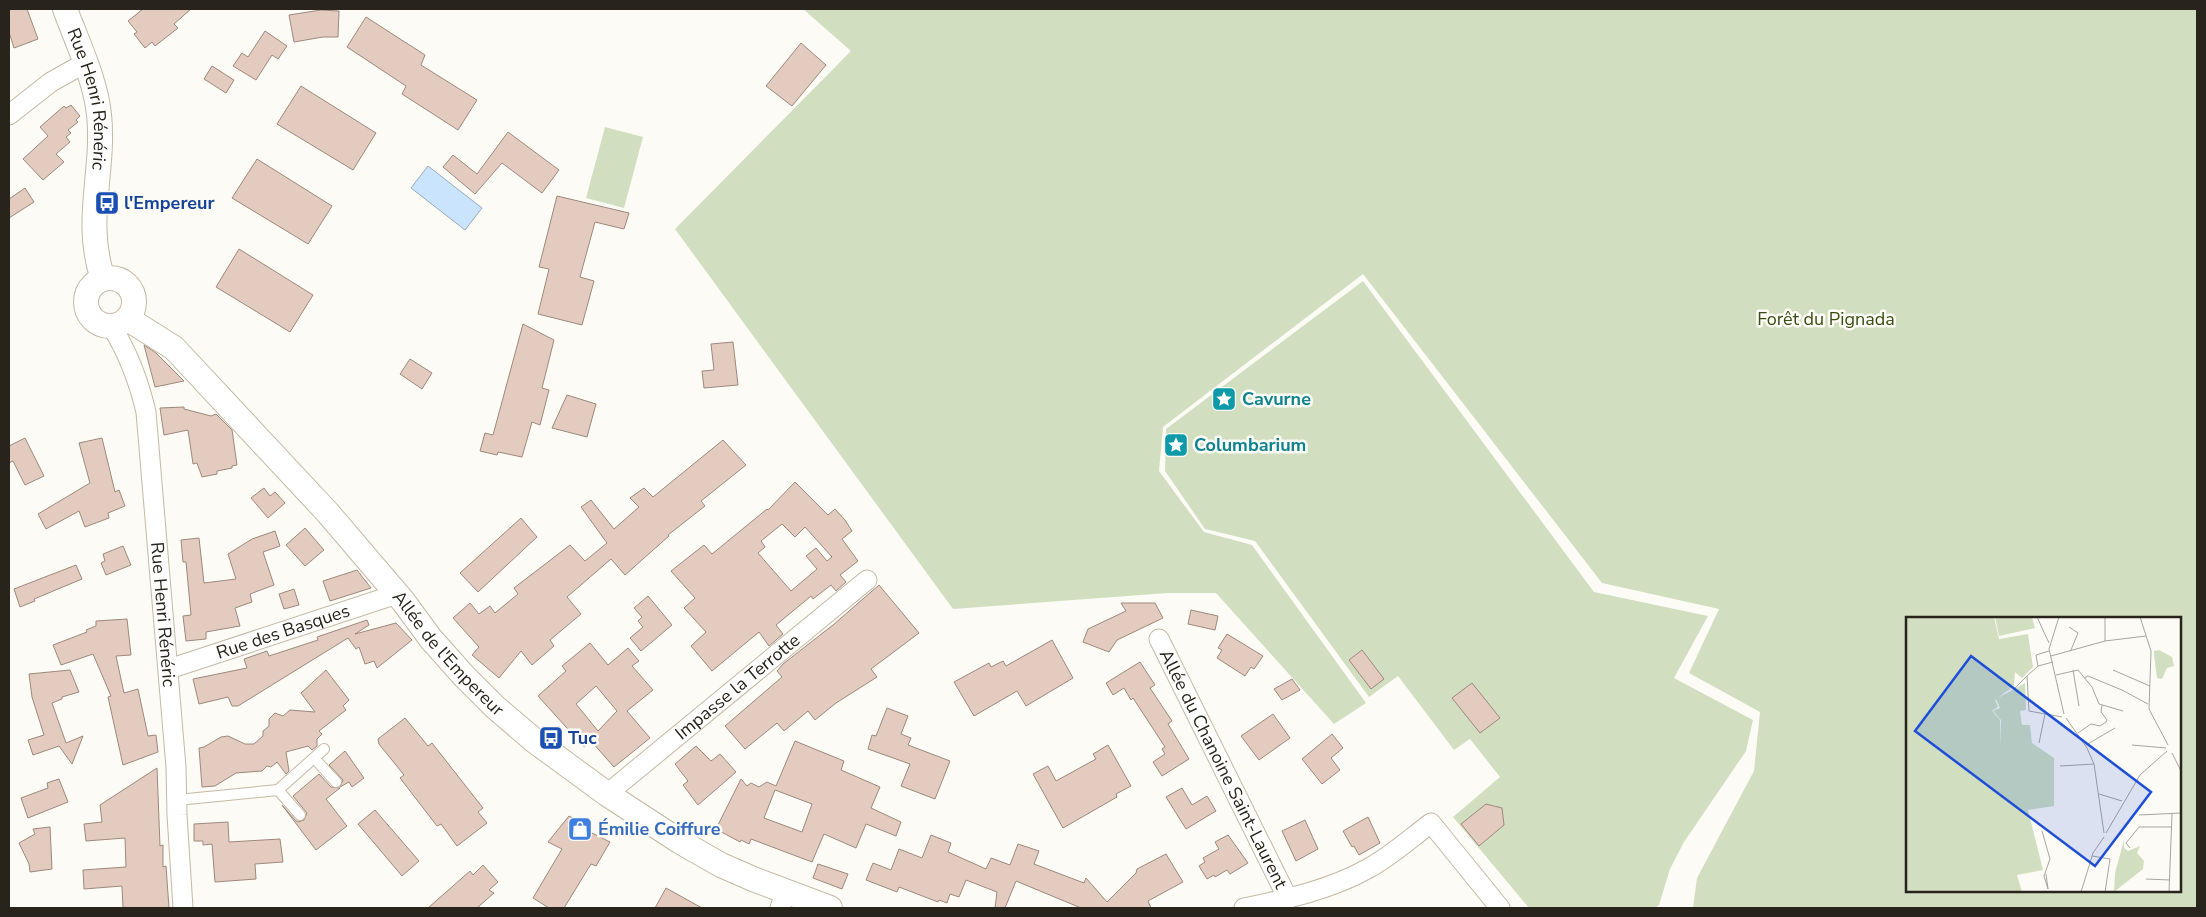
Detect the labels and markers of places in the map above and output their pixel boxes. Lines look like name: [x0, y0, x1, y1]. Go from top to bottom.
bus stop icon: l'Empereur: [94, 190, 120, 216]
place label: l'Empereur: [124, 191, 215, 215]
place icon: Cavurne: [1211, 386, 1237, 412]
place label: Cavurne: [1242, 387, 1311, 411]
place icon: Columbarium: [1163, 432, 1189, 458]
place label: Columbarium: [1194, 433, 1306, 457]
bus stop icon: Tuc: [538, 725, 564, 751]
place label: Tuc: [568, 726, 597, 750]
shop icon: Émilie Coiffure: [567, 816, 593, 842]
place label: Émilie Coiffure: [598, 817, 721, 841]

